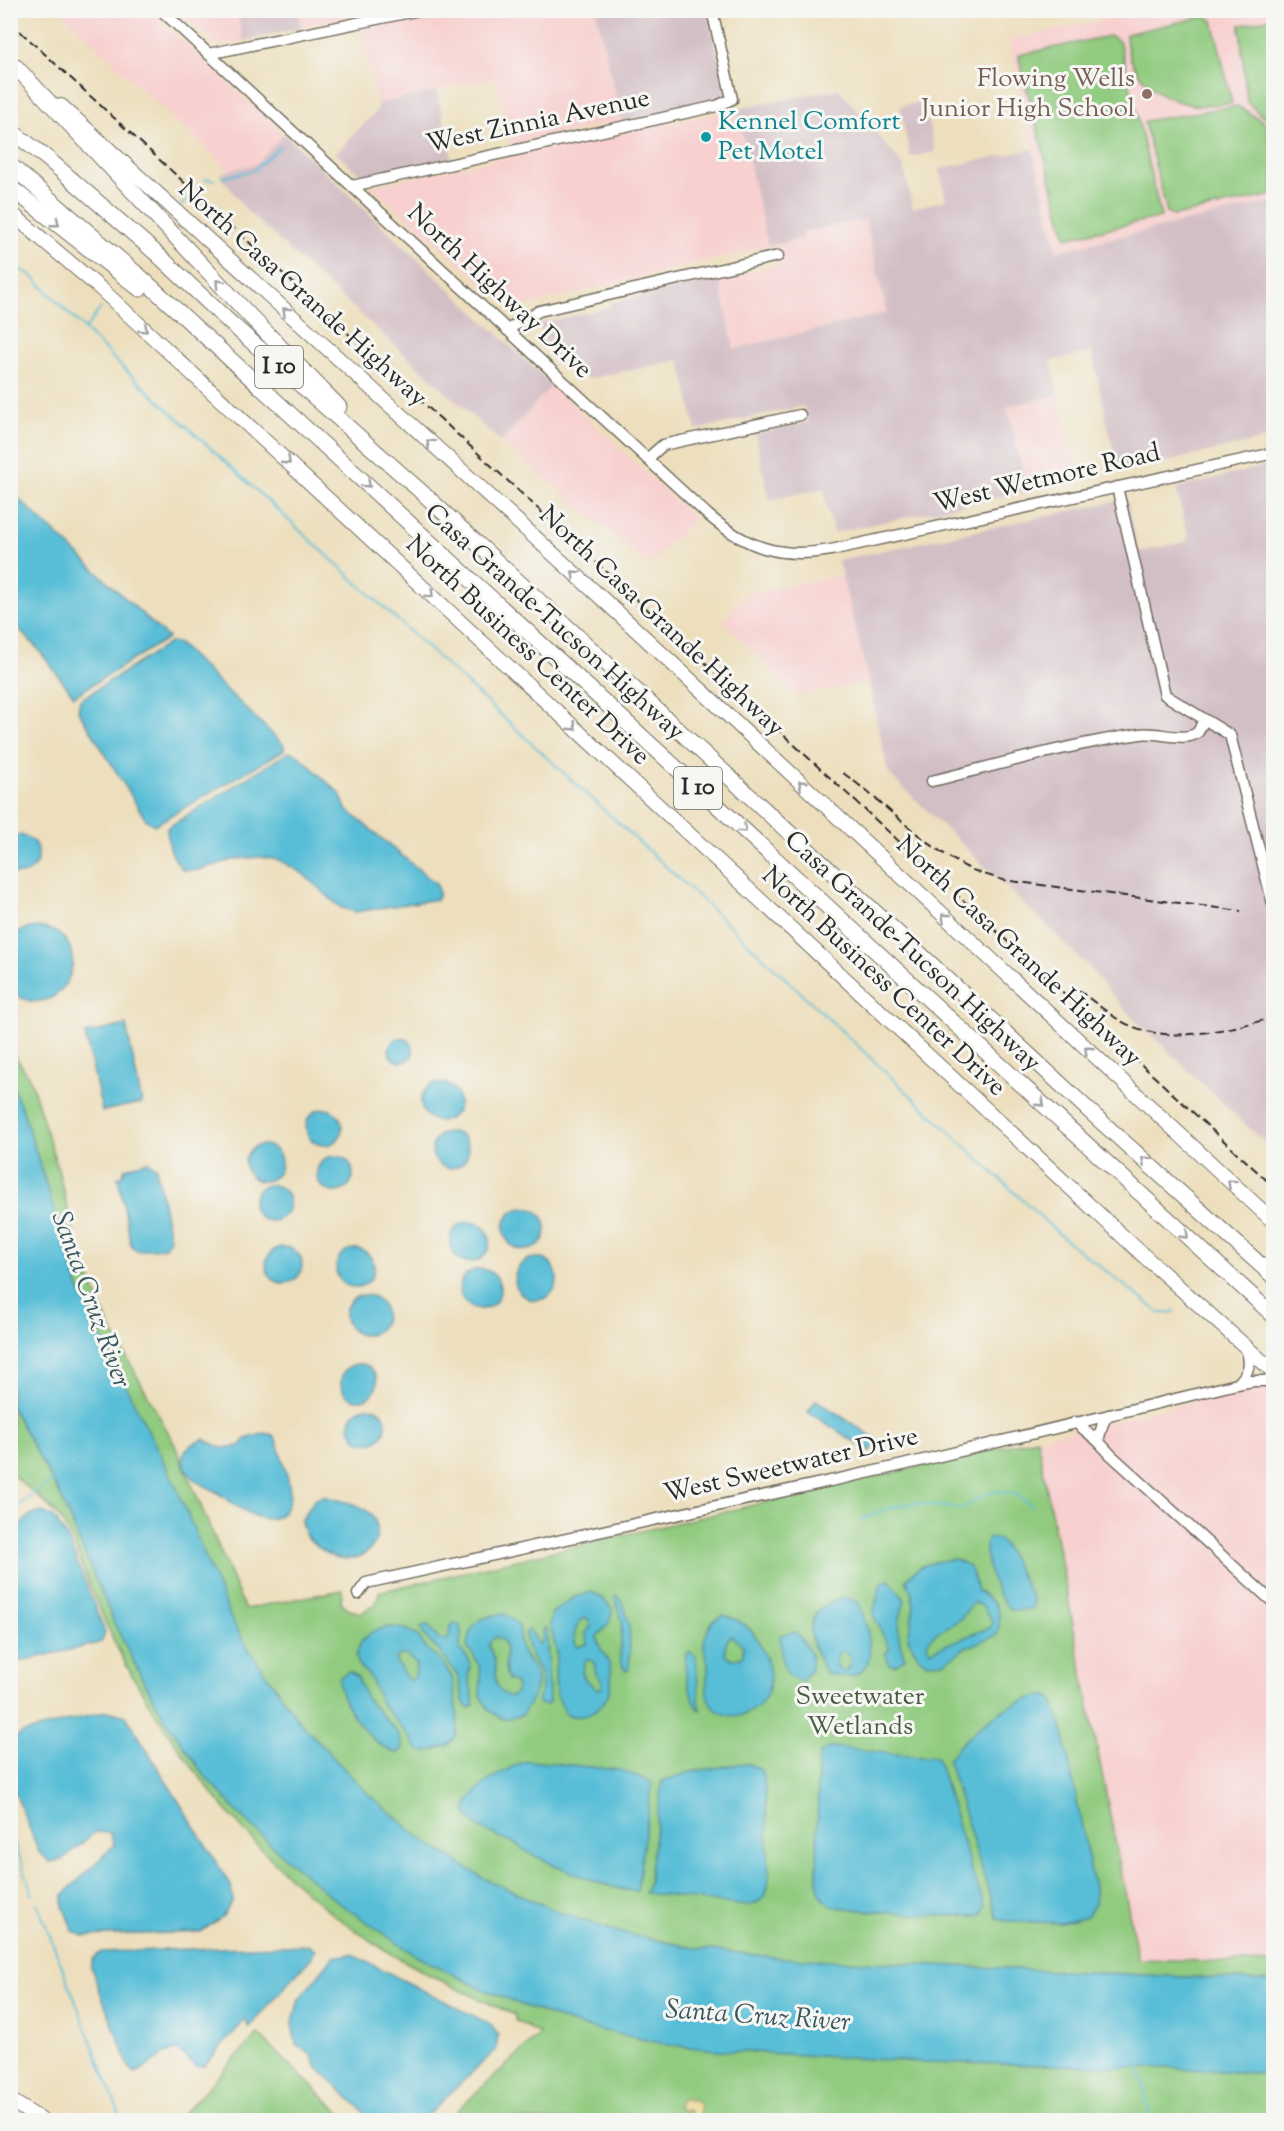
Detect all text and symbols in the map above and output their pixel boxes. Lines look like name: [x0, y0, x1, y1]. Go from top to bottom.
place label: Flowing Wells Junior High School: [919, 61, 1135, 128]
street label: West Zinnia Avenue: [423, 80, 653, 164]
marker: Flowing Wells Junior High School: [1140, 87, 1154, 101]
place label: Kennel Comfort Pet Motel: [718, 104, 900, 171]
marker: Kennel Comfort Pet Motel: [699, 130, 713, 144]
street label: North Casa Grande Highway: [169, 172, 435, 416]
street label: North Highway Drive: [398, 196, 600, 388]
one-way arrow: [50, 216, 61, 227]
one-way arrow: [215, 279, 226, 290]
one-way arrow: [282, 307, 293, 318]
one-way arrow: [137, 322, 148, 333]
road number: I 10: [255, 346, 303, 388]
street label: West Wetmore Road: [930, 435, 1164, 523]
one-way arrow: [426, 439, 437, 450]
one-way arrow: [280, 454, 291, 465]
one-way arrow: [359, 477, 370, 488]
street label: Casa Grande-Tucson Highway: [416, 496, 692, 750]
street label: North Casa Grande Highway: [530, 498, 792, 746]
street label: North Business Center Drive: [396, 527, 658, 775]
one-way arrow: [571, 570, 581, 581]
one-way arrow: [423, 587, 434, 598]
one-way arrow: [566, 719, 577, 730]
road number: I 10: [674, 767, 722, 809]
one-way arrow: [798, 781, 809, 792]
one-way arrow: [736, 822, 746, 833]
street label: Casa Grande-Tucson Highway: [775, 823, 1049, 1081]
street label: North Casa Grande Highway: [887, 828, 1149, 1076]
street label: North Business Center Drive: [752, 858, 1014, 1106]
one-way arrow: [941, 913, 952, 924]
one-way arrow: [1084, 1046, 1094, 1057]
one-way arrow: [1034, 1096, 1045, 1107]
one-way arrow: [1141, 1156, 1152, 1167]
one-way arrow: [1227, 1179, 1237, 1190]
water label: Santa Cruz River: [40, 1206, 140, 1394]
one-way arrow: [1178, 1228, 1188, 1239]
street label: West Sweetwater Drive: [660, 1419, 922, 1513]
park label: Sweetwater Wetlands: [795, 1679, 925, 1746]
water label: Santa Cruz River: [664, 1991, 852, 2043]

